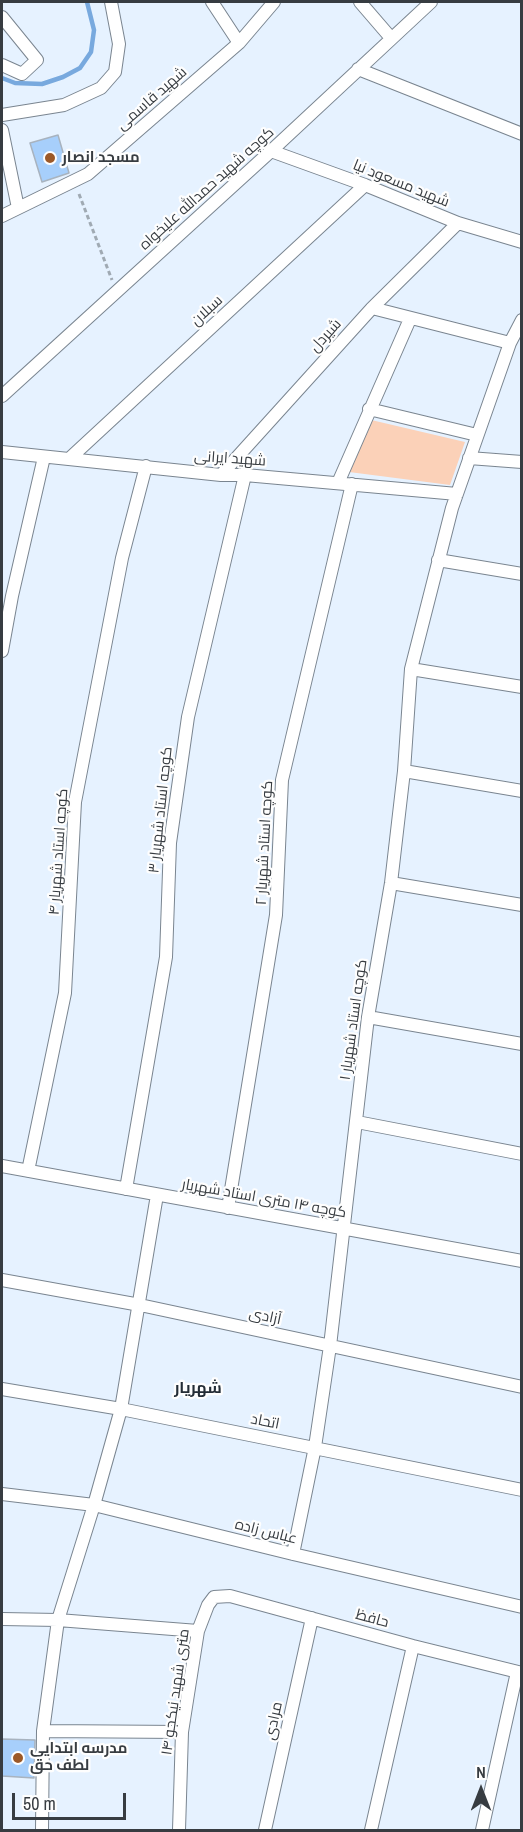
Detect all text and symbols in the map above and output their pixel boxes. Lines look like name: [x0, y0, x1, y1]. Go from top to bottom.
street label: شهید قاسمی: [113, 64, 191, 134]
street label: کوچه شهید حمدالله علیخواه: [136, 124, 278, 254]
place label: مسجد انصار: [62, 149, 140, 167]
marker: مسجد انصار: [43, 151, 57, 165]
street label: شهید مسعود نیا: [350, 156, 452, 212]
street label: سبلان: [187, 292, 227, 330]
street label: شیردل: [306, 316, 346, 356]
street label: شهید ایرانی: [193, 448, 267, 470]
street label: کوچه استاد شهریار ۳: [145, 746, 177, 874]
street label: کوچه استاد شهریار ۲: [253, 780, 277, 906]
street label: کوچه استاد شهریار ۴: [46, 788, 72, 916]
street label: کوچه استاد شهریار ۱: [337, 959, 371, 1081]
street label: کوچه ۱۴ متری استاد شهریار: [180, 1176, 348, 1222]
street label: آزادی: [247, 1305, 283, 1329]
district label: شهریار: [174, 1379, 222, 1399]
street label: اتحاد: [249, 1410, 281, 1434]
street label: عباس زاده: [233, 1516, 299, 1548]
street label: حافظ: [353, 1606, 391, 1632]
street label: ۱۴ متری شهید نیکجو: [158, 1628, 194, 1756]
street label: مرادی: [261, 1700, 287, 1742]
place label: مدرسه ابتدایی لطف حق: [30, 1740, 127, 1775]
marker: مدرسه ابتدایی لطف حق: [11, 1751, 25, 1765]
north arrow: [451, 1760, 511, 1820]
text: N: [476, 1761, 486, 1783]
scale bar: [15, 1781, 129, 1819]
text: 50 m: [23, 1791, 56, 1816]

